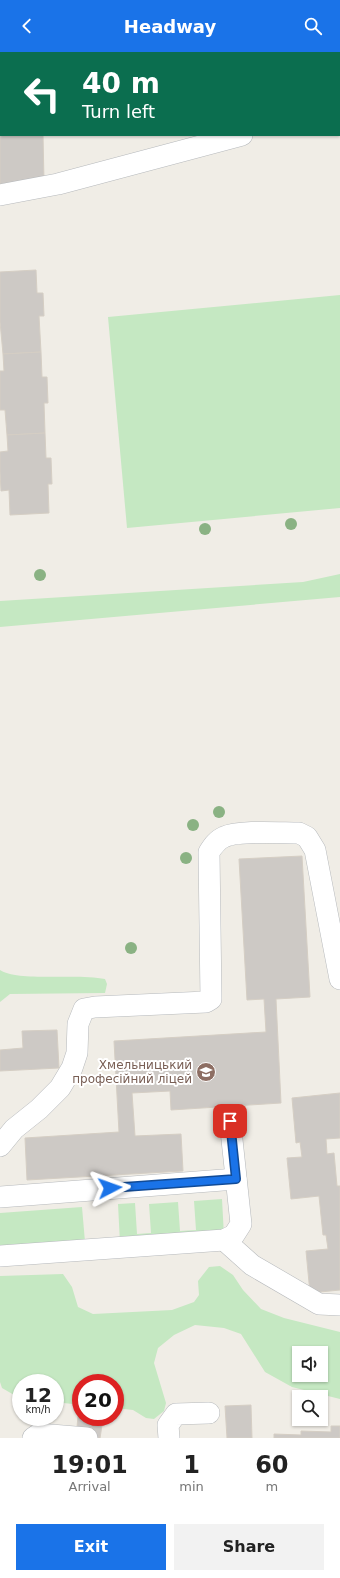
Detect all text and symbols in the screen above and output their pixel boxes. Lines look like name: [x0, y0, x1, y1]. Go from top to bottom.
icon: back: [16, 15, 38, 37]
icon: search: [302, 15, 324, 37]
text: Headway: [124, 16, 216, 37]
text: 40 m: [82, 67, 160, 100]
icon: left: [16, 68, 68, 120]
text: Turn left: [82, 101, 155, 122]
place label: Хмельницький професійний ліцей: [72, 1058, 192, 1086]
school or university icon: Хмельницький професійний ліцей: [195, 1061, 217, 1083]
pin: [213, 1104, 247, 1138]
icon: arrive: [219, 1110, 241, 1132]
position arrow: [89, 1167, 131, 1209]
map controls: [292, 1346, 328, 1426]
button: sound: [292, 1346, 328, 1382]
speed limit sign: 20: [72, 1374, 124, 1426]
text: 12: [24, 1383, 52, 1407]
button: search: [292, 1390, 328, 1426]
text: km/h: [25, 1404, 51, 1415]
text: 19:01: [51, 1451, 128, 1479]
text: 1: [183, 1451, 200, 1479]
text: 60: [255, 1451, 289, 1479]
text: Arrival: [68, 1479, 111, 1494]
text: min: [179, 1479, 204, 1494]
text: m: [266, 1479, 278, 1494]
button: Exit: [16, 1524, 166, 1570]
button: Share: [174, 1524, 324, 1570]

